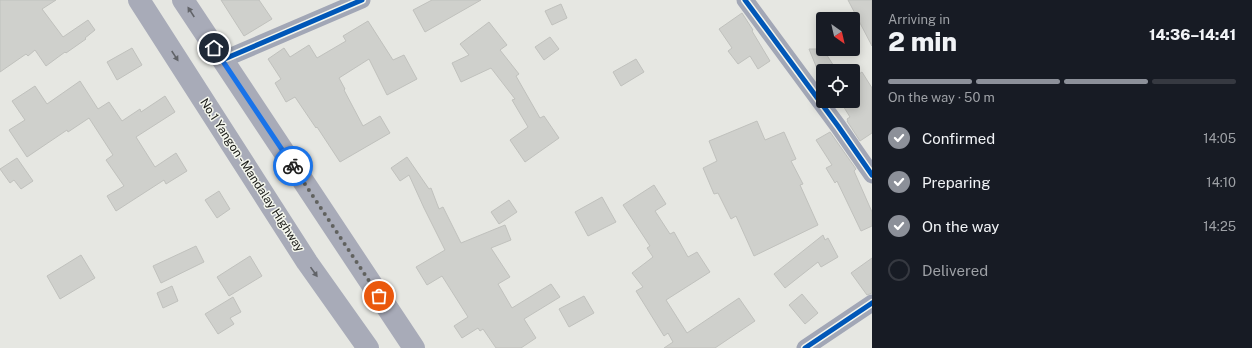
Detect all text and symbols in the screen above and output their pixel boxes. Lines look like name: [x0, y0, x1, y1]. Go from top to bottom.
one-way arrow: [187, 7, 195, 18]
north arrow: [816, 12, 860, 56]
map controls: [816, 12, 860, 108]
text: Arriving in: [888, 12, 950, 27]
text: 2 min: [888, 26, 957, 57]
text: 14:36–14:41: [1149, 26, 1236, 43]
pin: [197, 31, 231, 65]
icon: home: [203, 37, 225, 59]
one-way arrow: [172, 50, 179, 62]
button: locate: [816, 64, 860, 108]
text: On the way · 50 m: [888, 90, 995, 105]
street label: No.1 Yangon - Mandalay Highway: [197, 96, 307, 255]
icon: check: [888, 127, 910, 149]
text: Confirmed: [922, 130, 995, 147]
text: 14:05: [1203, 131, 1236, 146]
courier: [273, 146, 313, 186]
icon: bike: [282, 155, 304, 177]
icon: check: [888, 171, 910, 193]
text: Preparing: [922, 174, 991, 191]
text: 14:10: [1206, 175, 1236, 190]
icon: check: [888, 215, 910, 237]
text: On the way: [922, 218, 999, 235]
text: 14:25: [1203, 219, 1236, 234]
text: Delivered: [922, 262, 988, 279]
one-way arrow: [310, 266, 318, 277]
pin: [362, 279, 396, 313]
icon: bag: [368, 285, 390, 307]

